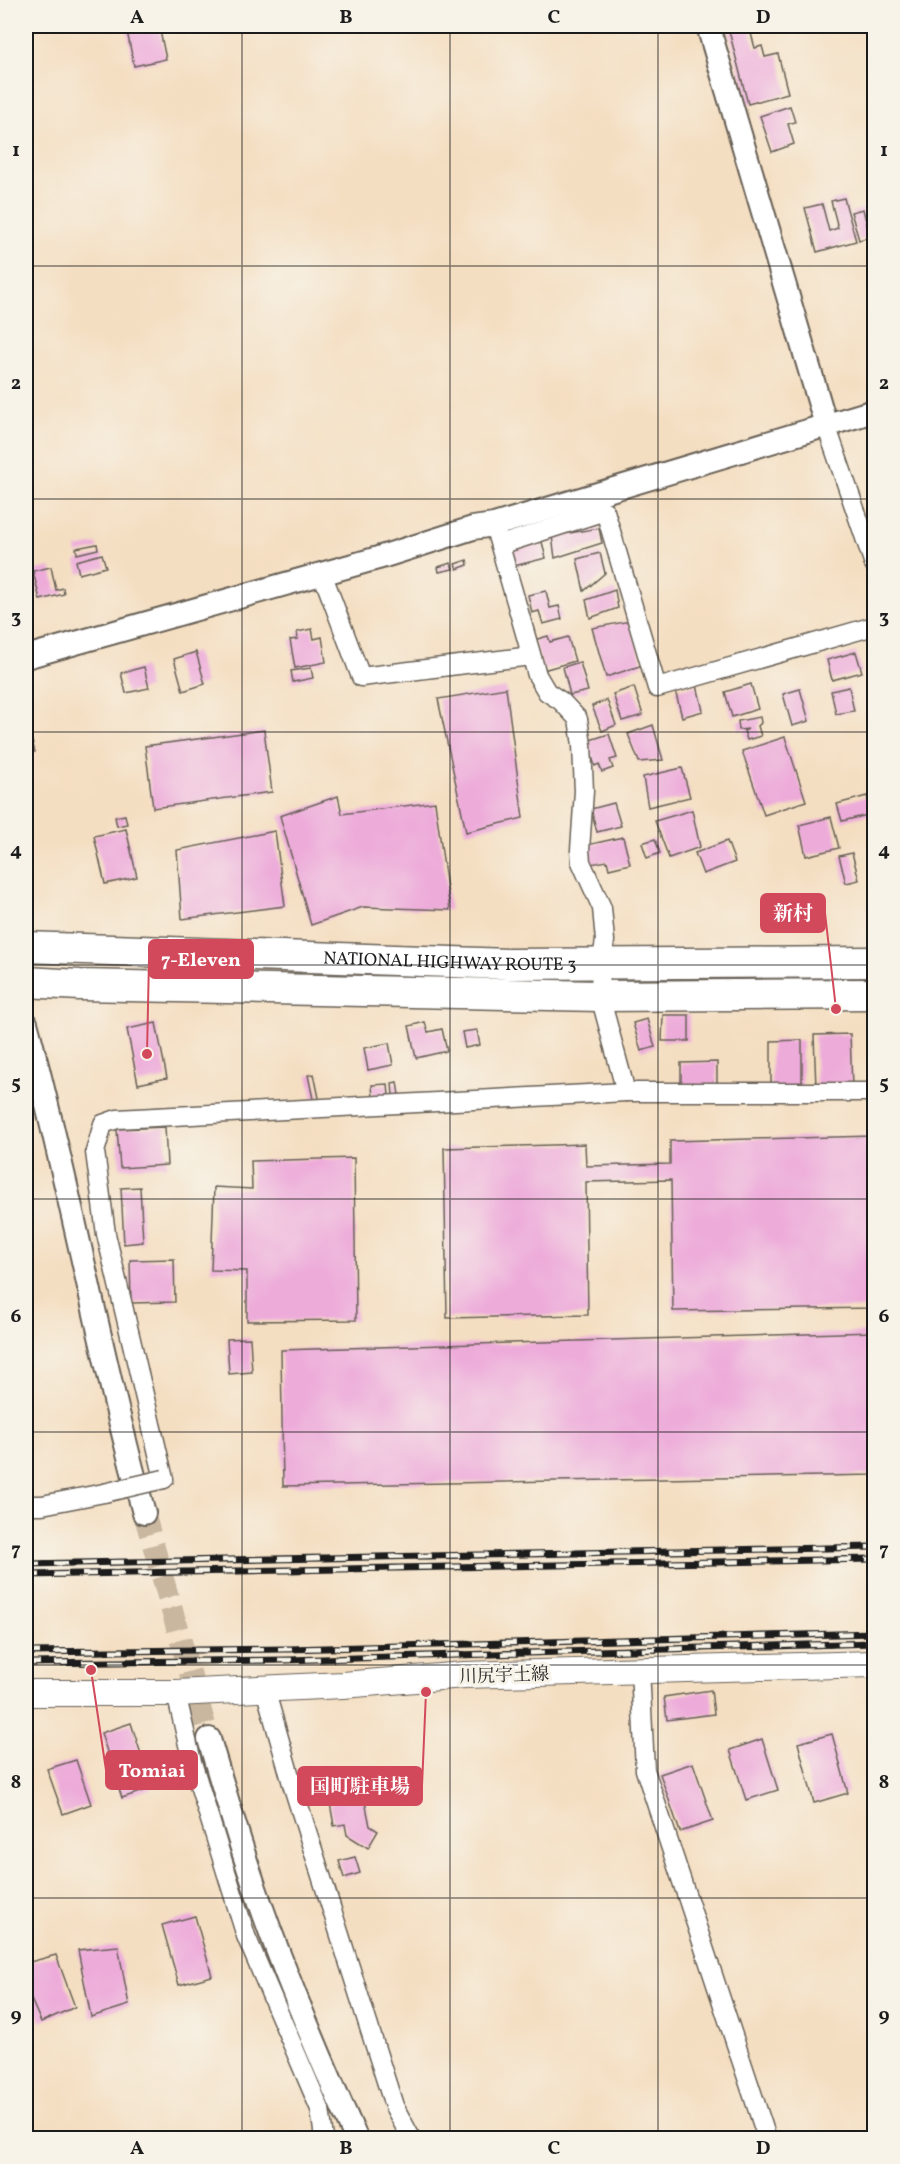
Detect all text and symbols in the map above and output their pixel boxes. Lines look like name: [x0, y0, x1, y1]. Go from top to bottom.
text: A: [130, 4, 144, 32]
text: B: [339, 4, 353, 32]
text: C: [548, 4, 561, 32]
text: D: [756, 4, 770, 32]
text: 1: [12, 137, 20, 165]
text: 1: [880, 137, 888, 165]
text: 2: [11, 370, 21, 398]
text: 2: [879, 370, 889, 398]
text: 3: [11, 604, 21, 632]
text: 3: [879, 604, 889, 632]
text: 4: [10, 837, 22, 865]
text: 4: [878, 837, 890, 865]
callout: 新村: [761, 894, 825, 932]
text: 新村: [773, 901, 813, 929]
callout: 7-Eleven: [149, 940, 253, 978]
street label: NATIONAL HIGHWAY ROUTE 3: [323, 946, 576, 978]
text: 7-Eleven: [161, 947, 241, 975]
text: 5: [11, 1070, 21, 1098]
text: 5: [879, 1070, 889, 1098]
text: 6: [11, 1303, 22, 1331]
text: 6: [879, 1303, 890, 1331]
text: 7: [11, 1536, 21, 1564]
text: 7: [879, 1536, 889, 1564]
street label: 川尻宇土線: [459, 1662, 549, 1691]
callout: Tomiai: [106, 1751, 197, 1789]
text: Tomiai: [118, 1758, 186, 1786]
callout: 国町駐車場: [298, 1767, 422, 1805]
text: 8: [11, 1769, 21, 1797]
text: 8: [879, 1769, 889, 1797]
text: 国町駐車場: [310, 1774, 410, 1802]
text: 9: [10, 2002, 22, 2030]
text: 9: [878, 2002, 890, 2030]
text: A: [130, 2135, 144, 2163]
text: B: [339, 2135, 353, 2163]
text: C: [548, 2135, 561, 2163]
text: D: [756, 2135, 770, 2163]

